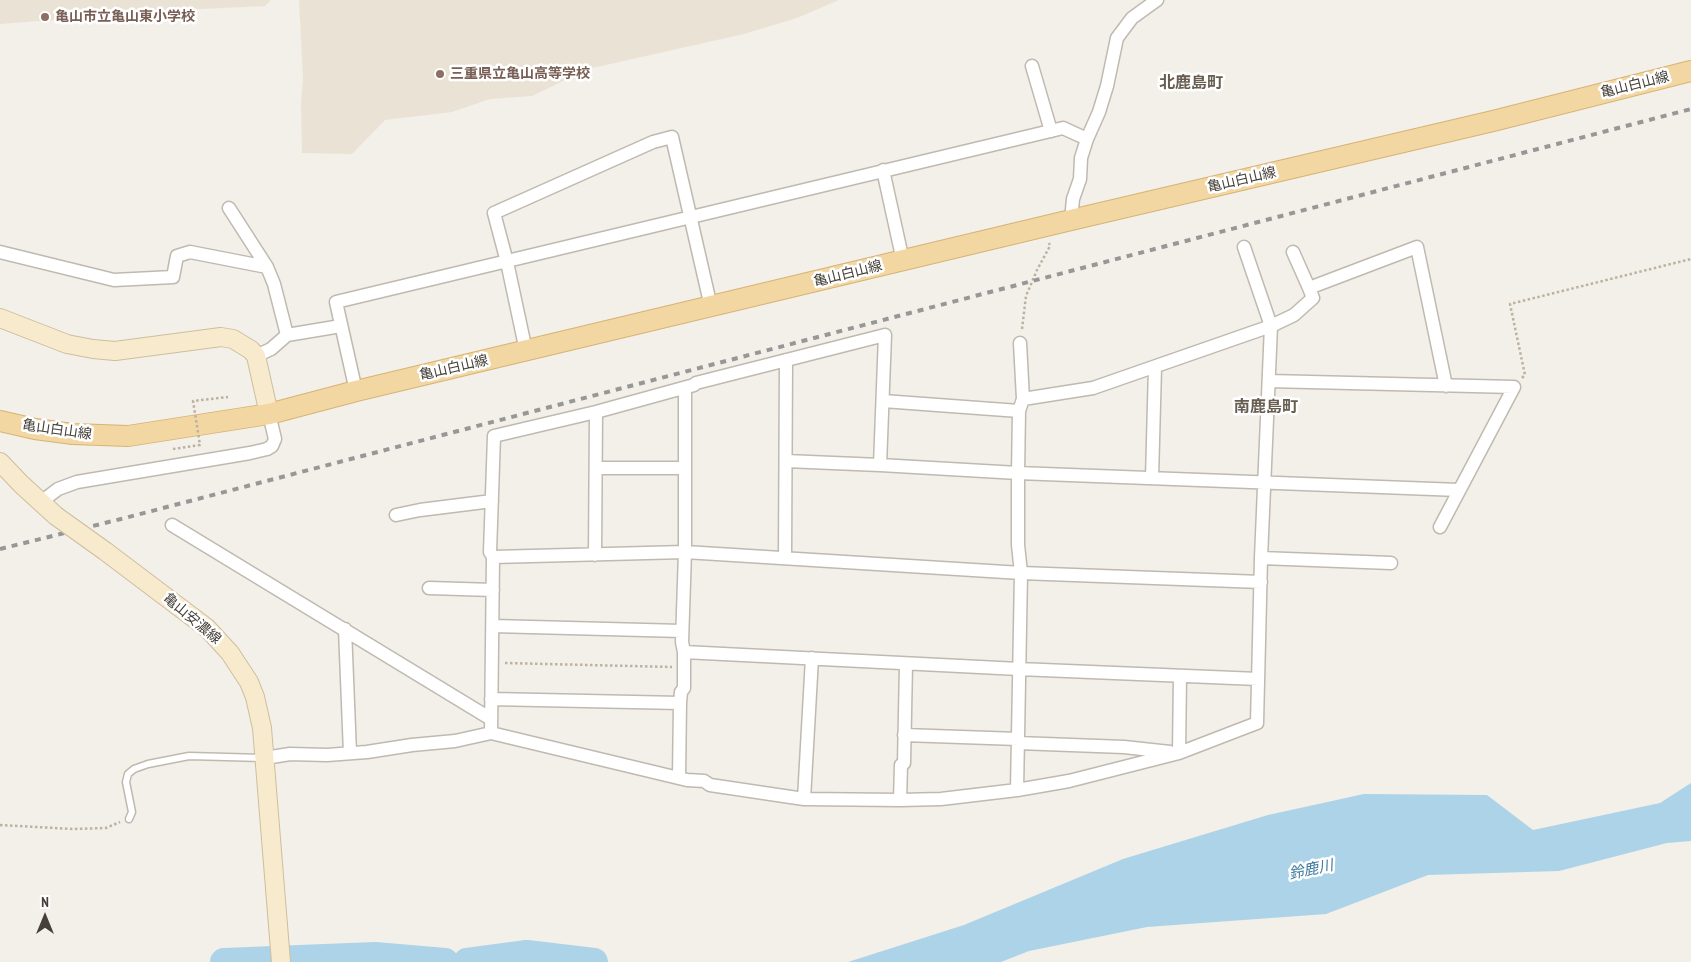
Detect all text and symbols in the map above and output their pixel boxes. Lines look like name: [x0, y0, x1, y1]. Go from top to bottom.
place label: 亀山市立亀山東小学校: [55, 9, 195, 25]
marker: 亀山市立亀山東小学校: [39, 11, 51, 23]
place label: 三重県立亀山高等学校: [450, 66, 590, 82]
marker: 三重県立亀山高等学校: [434, 68, 446, 80]
street label: 亀山白山線: [1599, 68, 1671, 102]
district label: 北鹿島町: [1159, 73, 1223, 93]
street label: 亀山白山線: [1206, 164, 1278, 196]
street label: 亀山白山線: [812, 257, 884, 291]
street label: 亀山白山線: [418, 352, 490, 384]
district label: 南鹿島町: [1234, 397, 1298, 417]
street label: 亀山白山線: [21, 417, 93, 443]
street label: 亀山安濃線: [160, 590, 224, 648]
water label: 鈴鹿川: [1287, 857, 1335, 883]
north arrow: [20, 892, 70, 942]
text: N: [41, 893, 49, 911]

